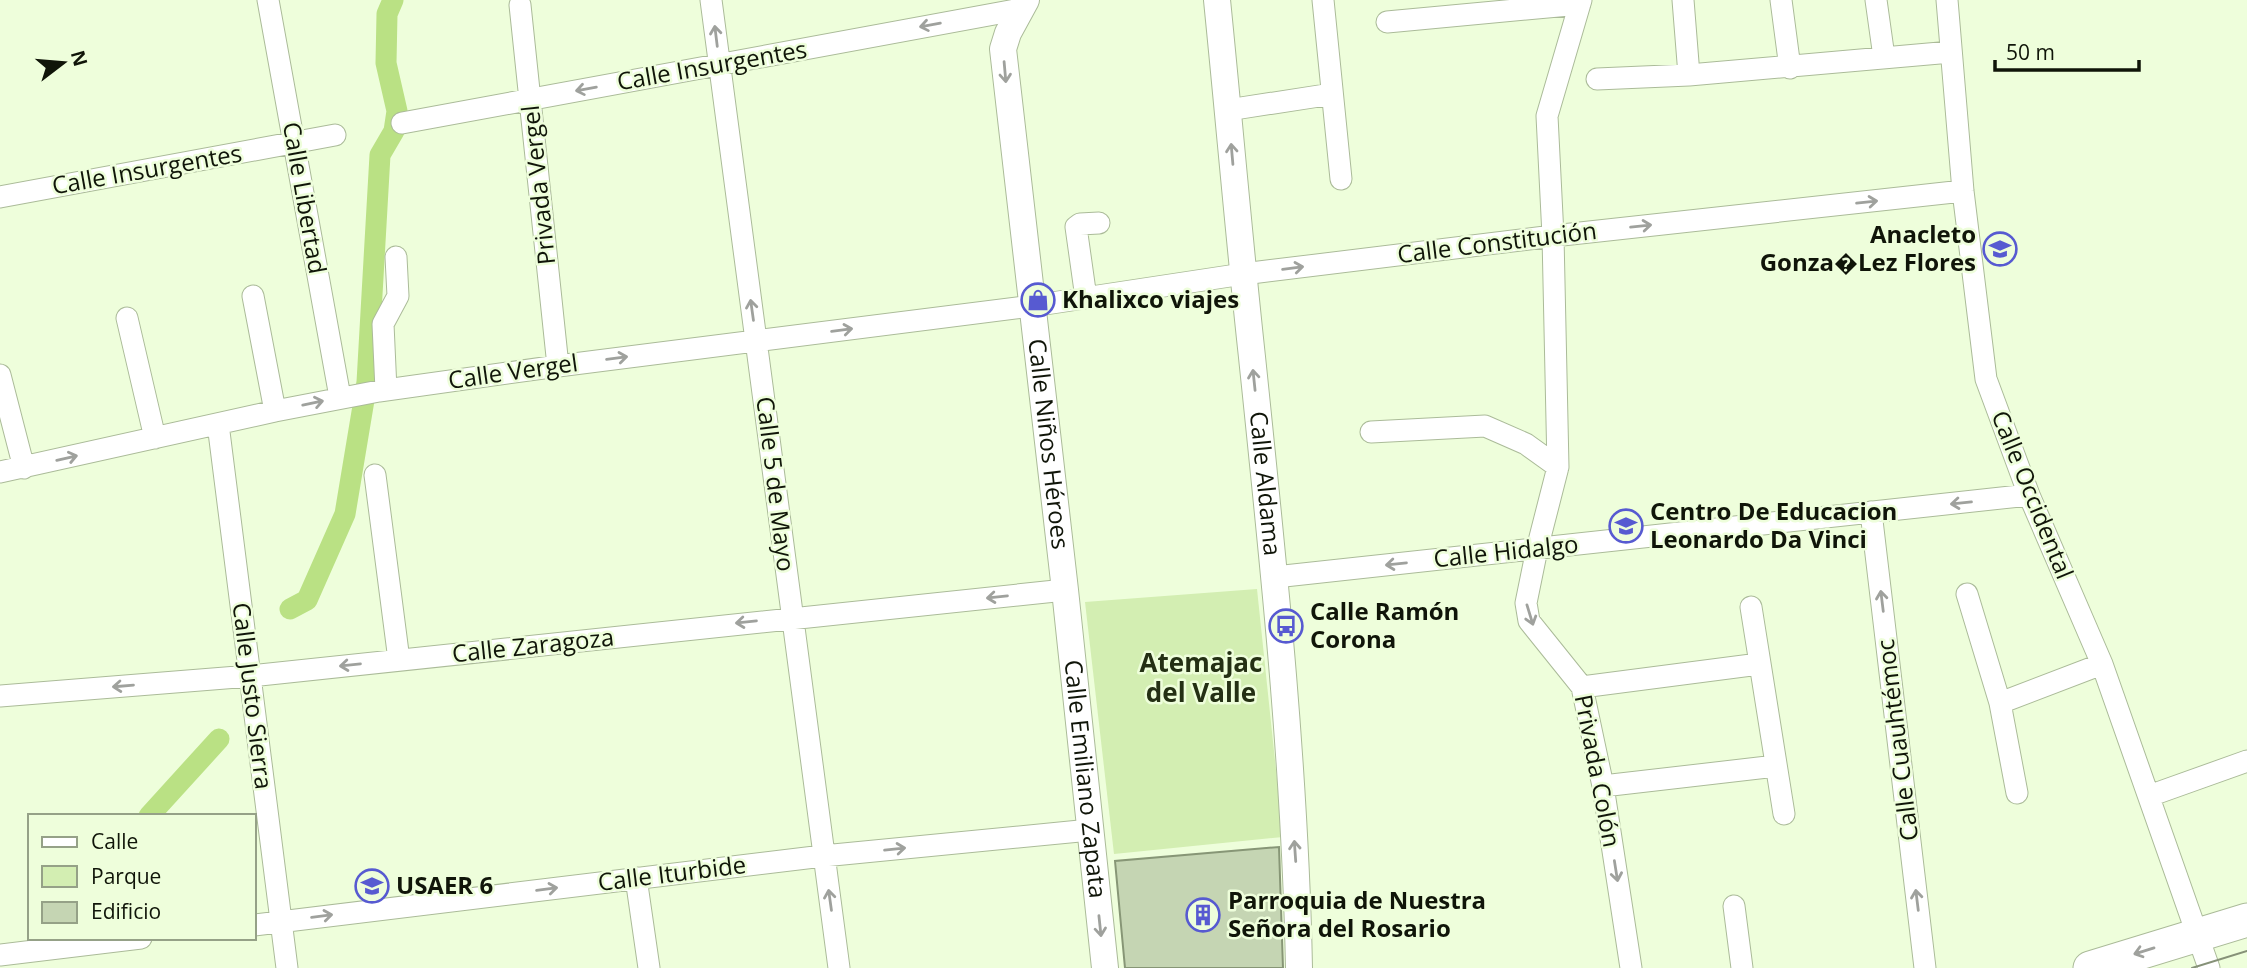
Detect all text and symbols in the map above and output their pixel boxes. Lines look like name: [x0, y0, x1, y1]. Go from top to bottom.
one-way arrow: [919, 19, 942, 33]
one-way arrow: [709, 26, 722, 48]
north arrow: [28, 28, 98, 98]
scale bar: [1995, 28, 2138, 72]
street label: Calle Insurgentes: [614, 32, 809, 97]
text: 50 m: [2006, 38, 2055, 66]
text: N: [65, 47, 94, 69]
one-way arrow: [998, 61, 1011, 83]
one-way arrow: [575, 82, 598, 96]
street label: Privada Vergel: [513, 104, 562, 266]
street label: Calle Libertad: [276, 119, 335, 276]
street label: Calle Insurgentes: [49, 136, 244, 201]
one-way arrow: [1225, 143, 1238, 166]
one-way arrow: [1855, 195, 1878, 208]
street label: Calle Constitución: [1395, 213, 1598, 270]
place label: Anacleto Gonza�Lez Flores: [1760, 217, 1976, 278]
one-way arrow: [1629, 220, 1652, 233]
school or university icon: Anacleto Gonza�Lez Flores: [1981, 230, 2019, 268]
one-way arrow: [1281, 262, 1304, 275]
shop icon: Khalixco viajes: [1019, 281, 1057, 319]
place label: Khalixco viajes: [1062, 282, 1239, 315]
one-way arrow: [746, 300, 759, 322]
one-way arrow: [831, 324, 853, 337]
street label: Calle Niños Héroes: [1021, 337, 1078, 551]
street label: Calle Vergel: [446, 345, 580, 396]
one-way arrow: [605, 352, 628, 365]
one-way arrow: [1247, 369, 1260, 392]
street label: Calle 5 de Mayo: [749, 394, 804, 573]
one-way arrow: [301, 395, 324, 409]
street label: Calle Occidental: [1985, 405, 2082, 584]
street label: Calle Aldama: [1243, 410, 1290, 557]
one-way arrow: [55, 451, 78, 464]
place label: Centro De Educacion Leonardo Da Vinci: [1650, 494, 1897, 555]
one-way arrow: [1950, 496, 1973, 509]
school or university icon: Centro De Educacion Leonardo Da Vinci: [1607, 507, 1645, 545]
street label: Calle Hidalgo: [1432, 526, 1580, 575]
one-way arrow: [1385, 558, 1408, 571]
one-way arrow: [986, 591, 1009, 604]
one-way arrow: [1875, 591, 1888, 613]
place label: Calle Ramón Corona: [1310, 594, 1459, 655]
street label: Calle Justo Sierra: [226, 601, 281, 791]
one-way arrow: [1525, 604, 1538, 626]
bus stop icon: Calle Ramón Corona: [1267, 607, 1305, 645]
one-way arrow: [735, 616, 758, 629]
street label: Calle Zaragoza: [450, 620, 615, 669]
street label: Calle Cuauhtémoc: [1868, 637, 1925, 843]
district label: Atemajac del Valle: [1140, 644, 1262, 710]
street label: Calle Emiliano Zapata: [1057, 658, 1116, 900]
one-way arrow: [339, 659, 361, 672]
one-way arrow: [112, 680, 135, 693]
street label: Privada Colón: [1568, 692, 1629, 850]
legend: [28, 814, 256, 940]
text: Calle: [91, 827, 138, 855]
one-way arrow: [1288, 840, 1301, 863]
one-way arrow: [883, 842, 906, 855]
street label: Calle Iturbide: [596, 847, 748, 898]
one-way arrow: [1610, 859, 1623, 881]
text: Parque: [91, 862, 161, 890]
school or university icon: USAER 6: [353, 867, 391, 905]
place label: USAER 6: [396, 868, 493, 901]
one-way arrow: [536, 883, 558, 896]
place label: Parroquia de Nuestra Señora del Rosario: [1228, 883, 1486, 944]
one-way arrow: [1911, 889, 1924, 912]
one-way arrow: [823, 890, 836, 912]
building icon: Parroquia de Nuestra Señora del Rosario: [1184, 896, 1222, 934]
text: Edificio: [91, 897, 161, 925]
one-way arrow: [310, 910, 332, 923]
one-way arrow: [1094, 914, 1107, 937]
one-way arrow: [2133, 945, 2155, 958]

